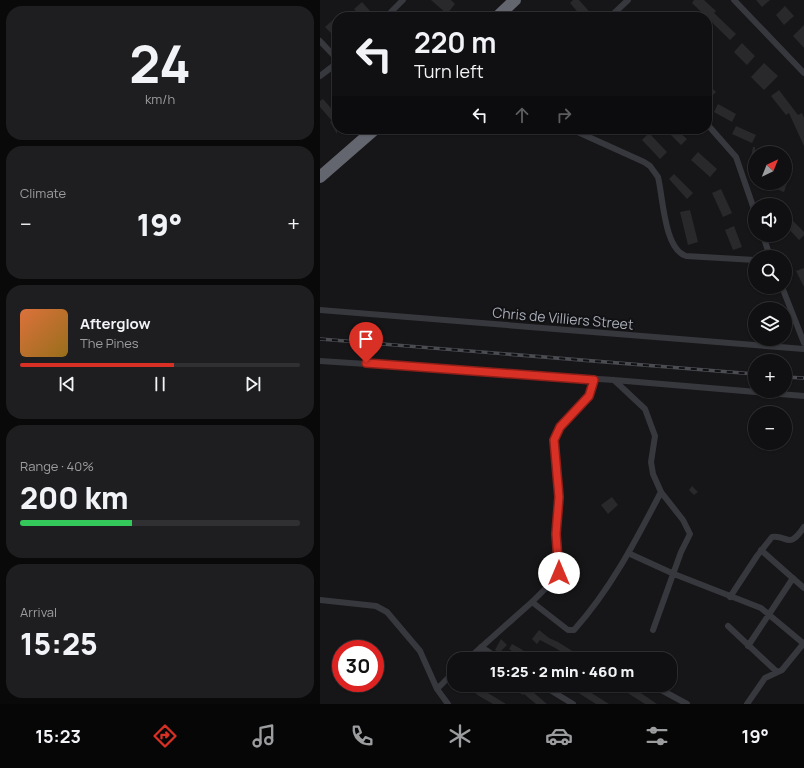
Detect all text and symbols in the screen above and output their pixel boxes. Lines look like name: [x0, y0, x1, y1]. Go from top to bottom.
text: 220 m: [414, 23, 497, 61]
text: 24: [129, 28, 191, 99]
icon: left: [348, 28, 400, 80]
text: Turn left: [414, 59, 484, 83]
text: km/h: [145, 90, 175, 108]
icon: left: [469, 104, 491, 126]
icon: ahead: [511, 104, 533, 126]
icon: right: [553, 104, 575, 126]
north arrow: [748, 146, 792, 190]
map controls: [748, 146, 792, 450]
text: Climate: [20, 184, 66, 202]
button: sound: [748, 198, 792, 242]
text: 19°: [137, 204, 182, 245]
text: −: [20, 209, 32, 239]
text: +: [287, 209, 300, 239]
button: search: [748, 250, 792, 294]
street label: Chris de Villiers Street: [492, 302, 635, 334]
button: layers: [748, 302, 792, 346]
text: Afterglow: [80, 313, 151, 334]
pin: [349, 322, 383, 363]
icon: arrive: [355, 328, 377, 350]
text: The Pines: [80, 334, 139, 352]
button: +: [748, 354, 792, 398]
icon: previous: [56, 373, 78, 395]
icon: pause: [149, 373, 171, 395]
icon: next: [242, 373, 264, 395]
button: −: [748, 406, 792, 450]
text: Range · 40%: [20, 457, 94, 475]
text: 200 km: [20, 477, 129, 518]
position arrow: [538, 552, 580, 594]
text: Arrival: [20, 603, 57, 621]
text: 15:25: [20, 623, 98, 664]
speed limit sign: 30: [332, 640, 384, 692]
text: 15:25 · 2 min · 460 m: [490, 661, 634, 682]
icon: directions: [151, 722, 179, 750]
icon: music: [250, 722, 278, 750]
icon: phone: [348, 722, 376, 750]
icon: climate: [446, 722, 474, 750]
icon: car: [545, 722, 573, 750]
icon: filters: [643, 722, 671, 750]
text: 15:23: [35, 724, 81, 748]
text: 19°: [742, 724, 769, 748]

